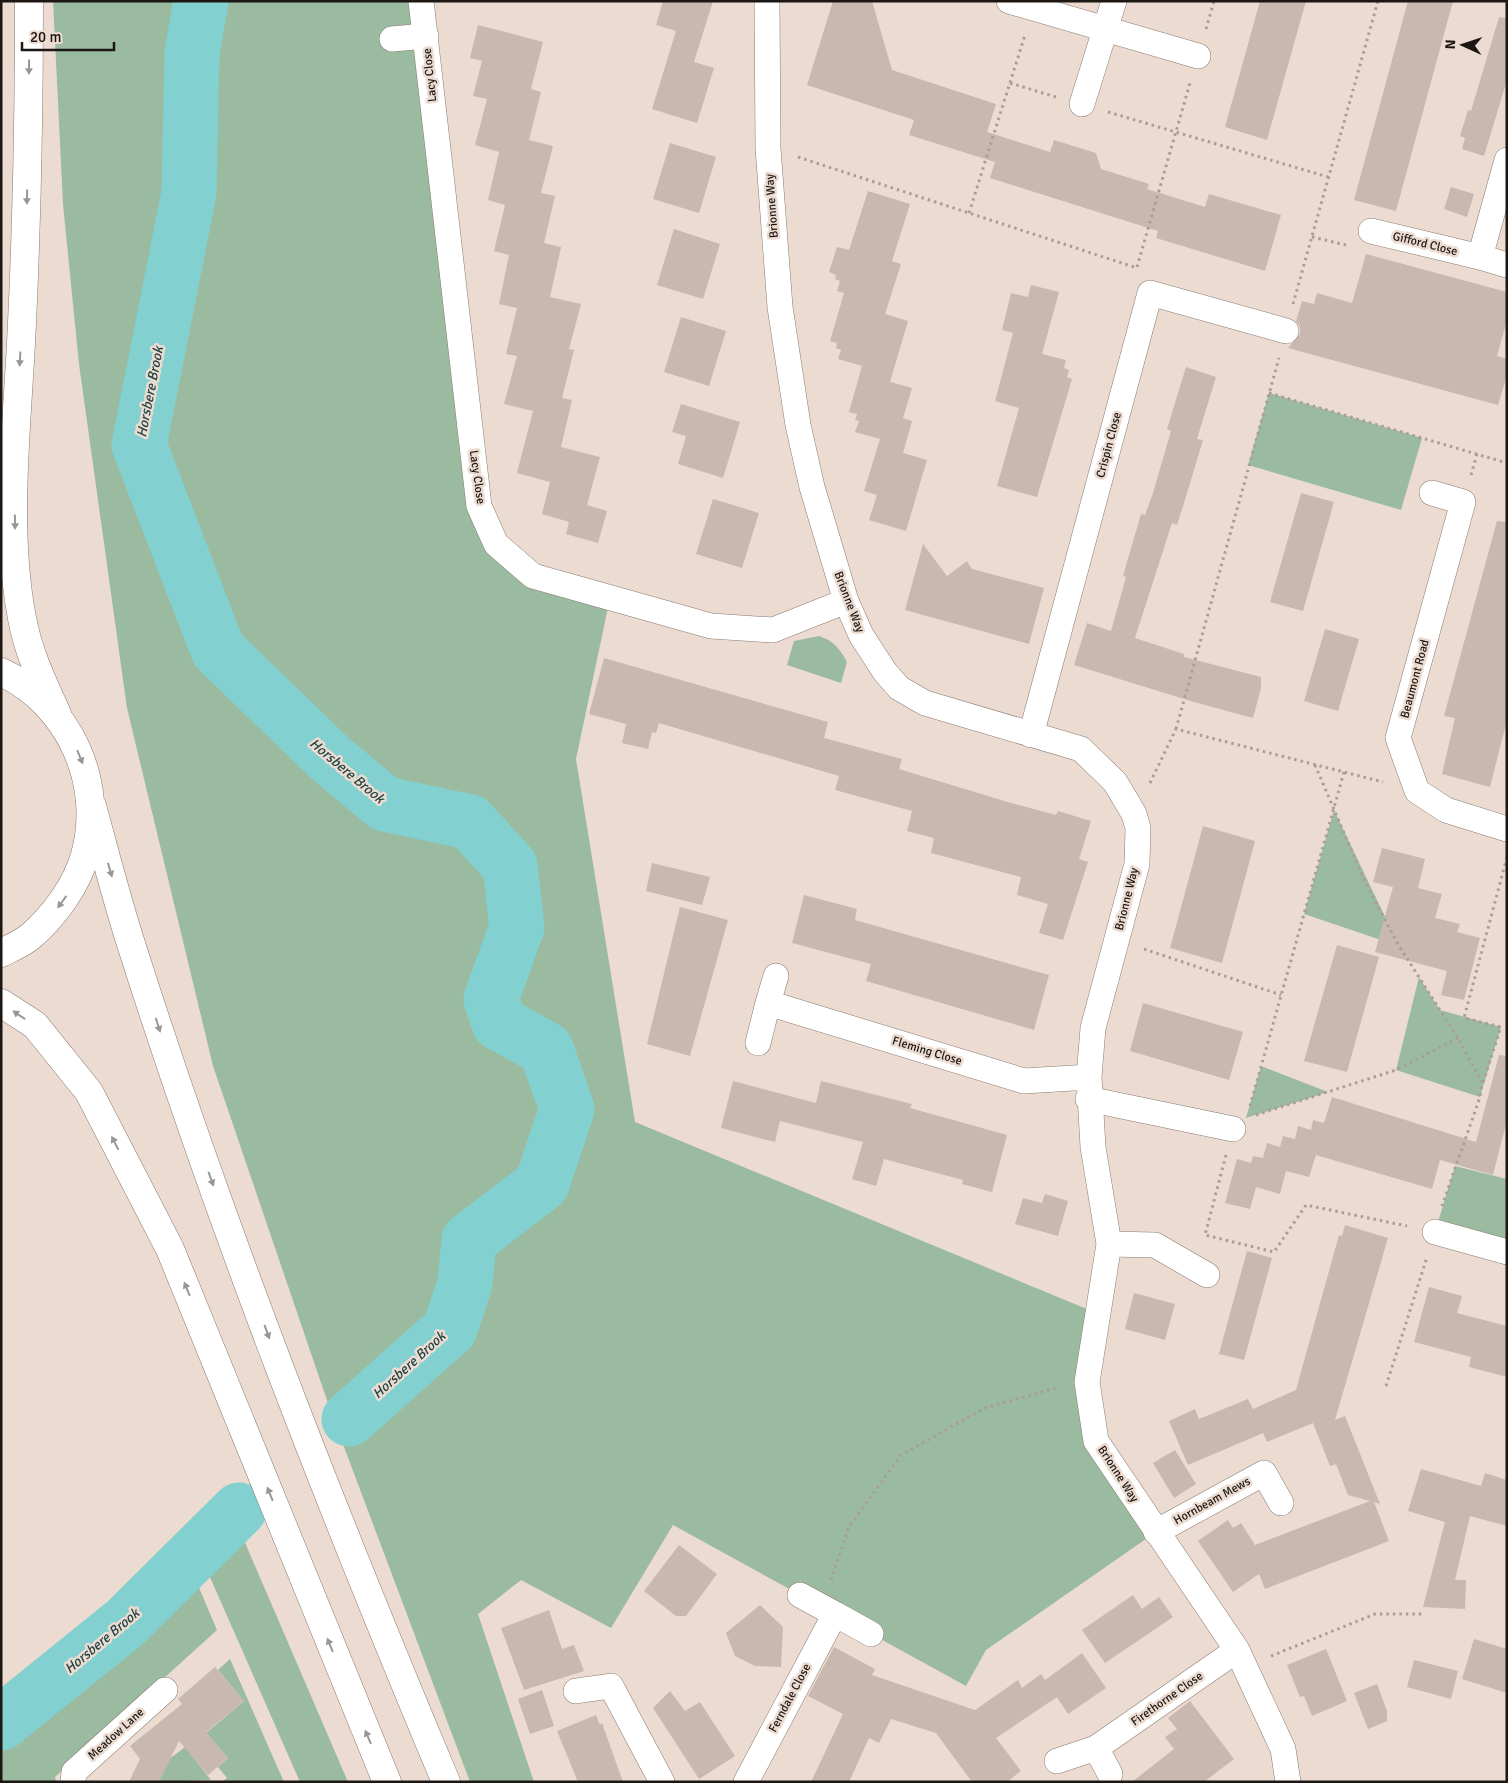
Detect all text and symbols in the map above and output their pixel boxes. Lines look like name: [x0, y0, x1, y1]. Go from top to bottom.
scale bar: [22, 20, 115, 52]
north arrow: [1438, 20, 1488, 70]
text: 20 m: [30, 28, 61, 46]
text: N: [1442, 39, 1459, 50]
street label: Lacy Close: [420, 47, 440, 103]
one-way arrow: [24, 60, 32, 76]
street label: Brionne Way: [762, 173, 782, 239]
one-way arrow: [23, 189, 31, 205]
street label: Gifford Close: [1391, 229, 1459, 259]
water label: Horsbere Brook: [133, 343, 168, 439]
one-way arrow: [16, 352, 24, 368]
street label: Crispin Close: [1093, 411, 1125, 479]
street label: Lacy Close: [466, 449, 488, 505]
one-way arrow: [11, 514, 19, 530]
street label: Brionne Way: [830, 569, 868, 635]
street label: Beaumont Road: [1397, 638, 1433, 720]
water label: Horsbere Brook: [306, 735, 389, 808]
one-way arrow: [76, 750, 84, 765]
one-way arrow: [106, 863, 114, 878]
street label: Brionne Way: [1112, 866, 1142, 932]
one-way arrow: [57, 895, 67, 908]
one-way arrow: [12, 1010, 25, 1020]
one-way arrow: [154, 1018, 162, 1033]
street label: Fleming Close: [890, 1033, 964, 1069]
one-way arrow: [111, 1136, 119, 1150]
one-way arrow: [207, 1172, 215, 1187]
one-way arrow: [182, 1282, 190, 1296]
one-way arrow: [264, 1324, 271, 1339]
water label: Horsbere Brook: [369, 1327, 450, 1402]
street label: Brionne Way: [1094, 1443, 1142, 1505]
street label: Hornbeam Mews: [1171, 1474, 1253, 1528]
one-way arrow: [266, 1486, 274, 1501]
water label: Horsbere Brook: [61, 1604, 144, 1677]
one-way arrow: [326, 1637, 334, 1652]
street label: Ferndale Close: [766, 1661, 814, 1735]
street label: Firethorne Close: [1128, 1669, 1206, 1729]
street label: Meadow Lane: [85, 1705, 147, 1763]
one-way arrow: [363, 1730, 371, 1744]

